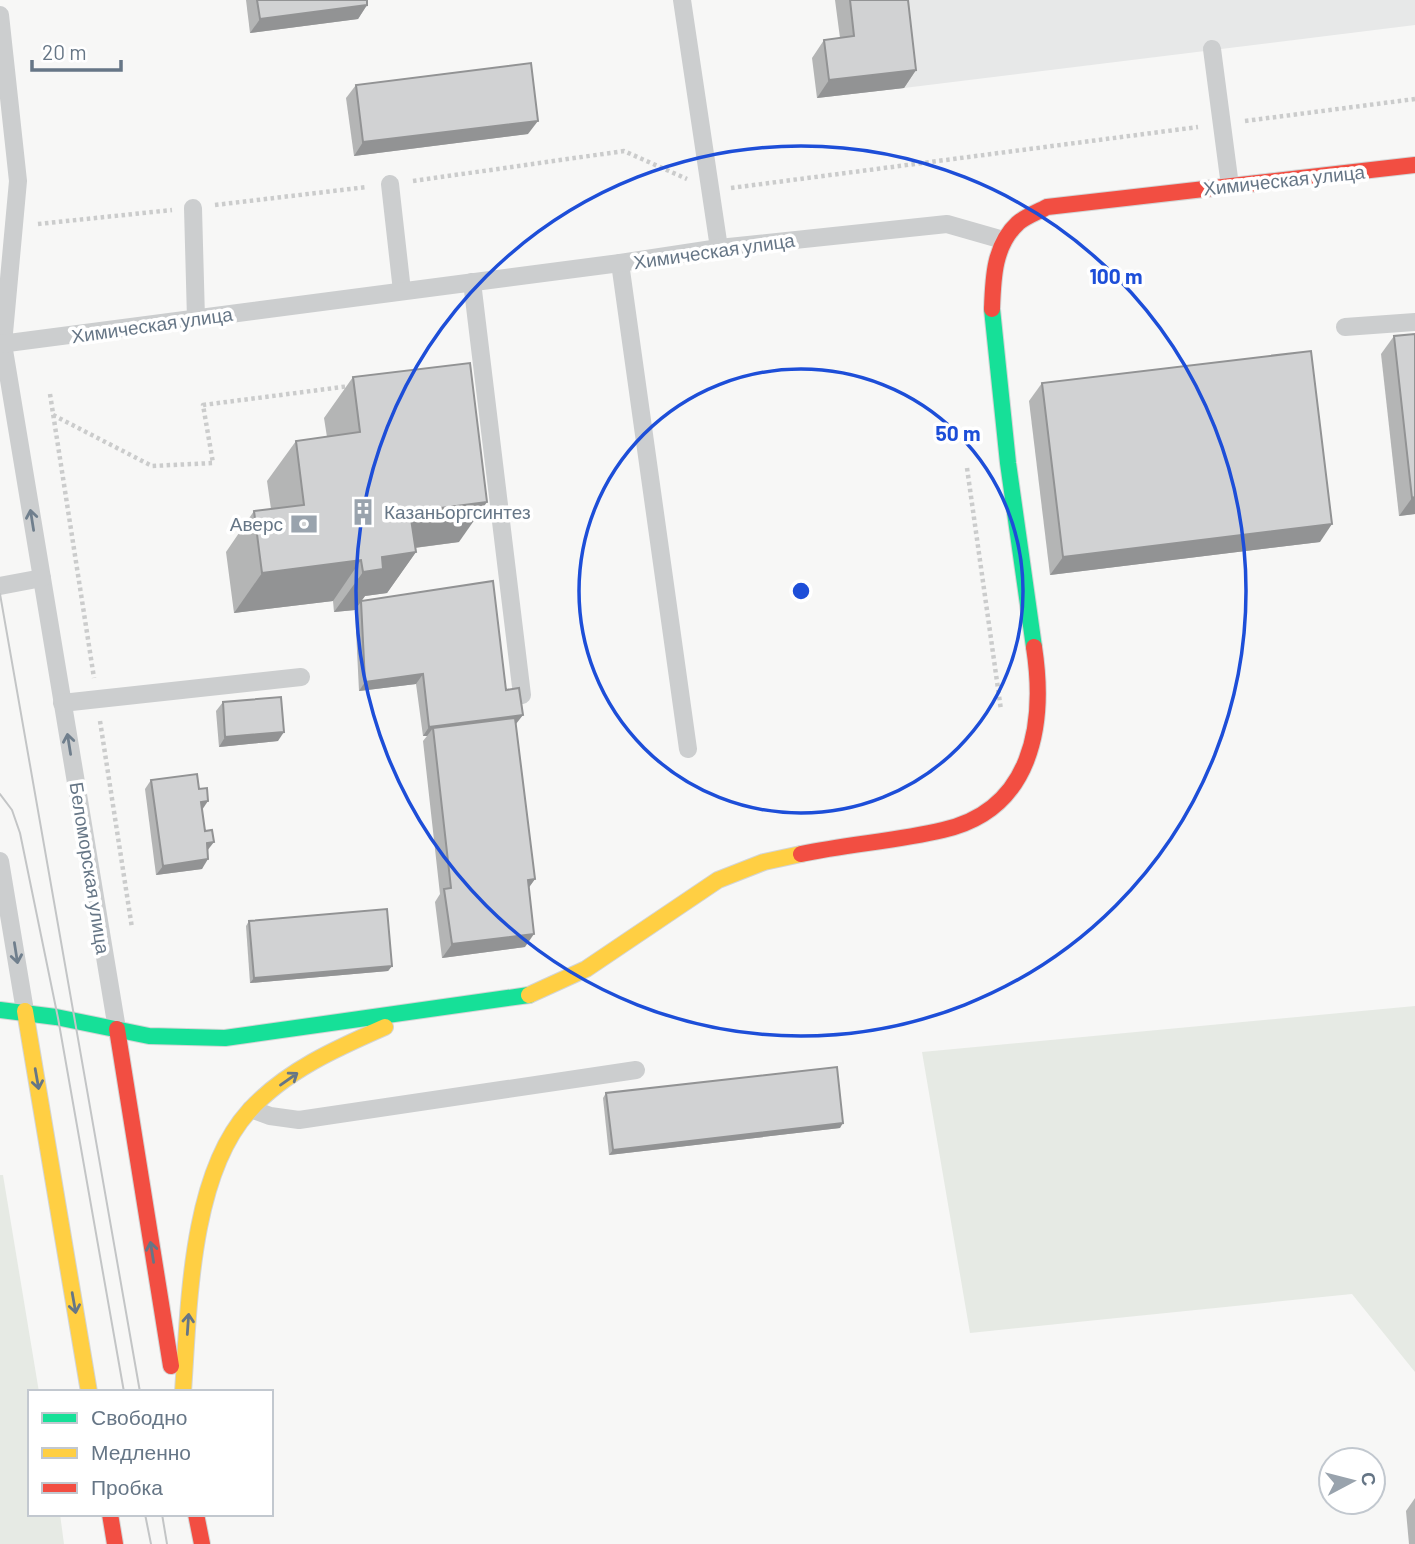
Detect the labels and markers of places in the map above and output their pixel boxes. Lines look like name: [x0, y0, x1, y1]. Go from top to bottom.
building icon: Казаньоргсинтез: [348, 497, 378, 527]
place label: Казаньоргсинтез: [384, 500, 531, 523]
bank icon: Аверс: [289, 509, 319, 539]
place label: Аверс: [230, 512, 283, 535]
centre of rings: [789, 579, 813, 603]

